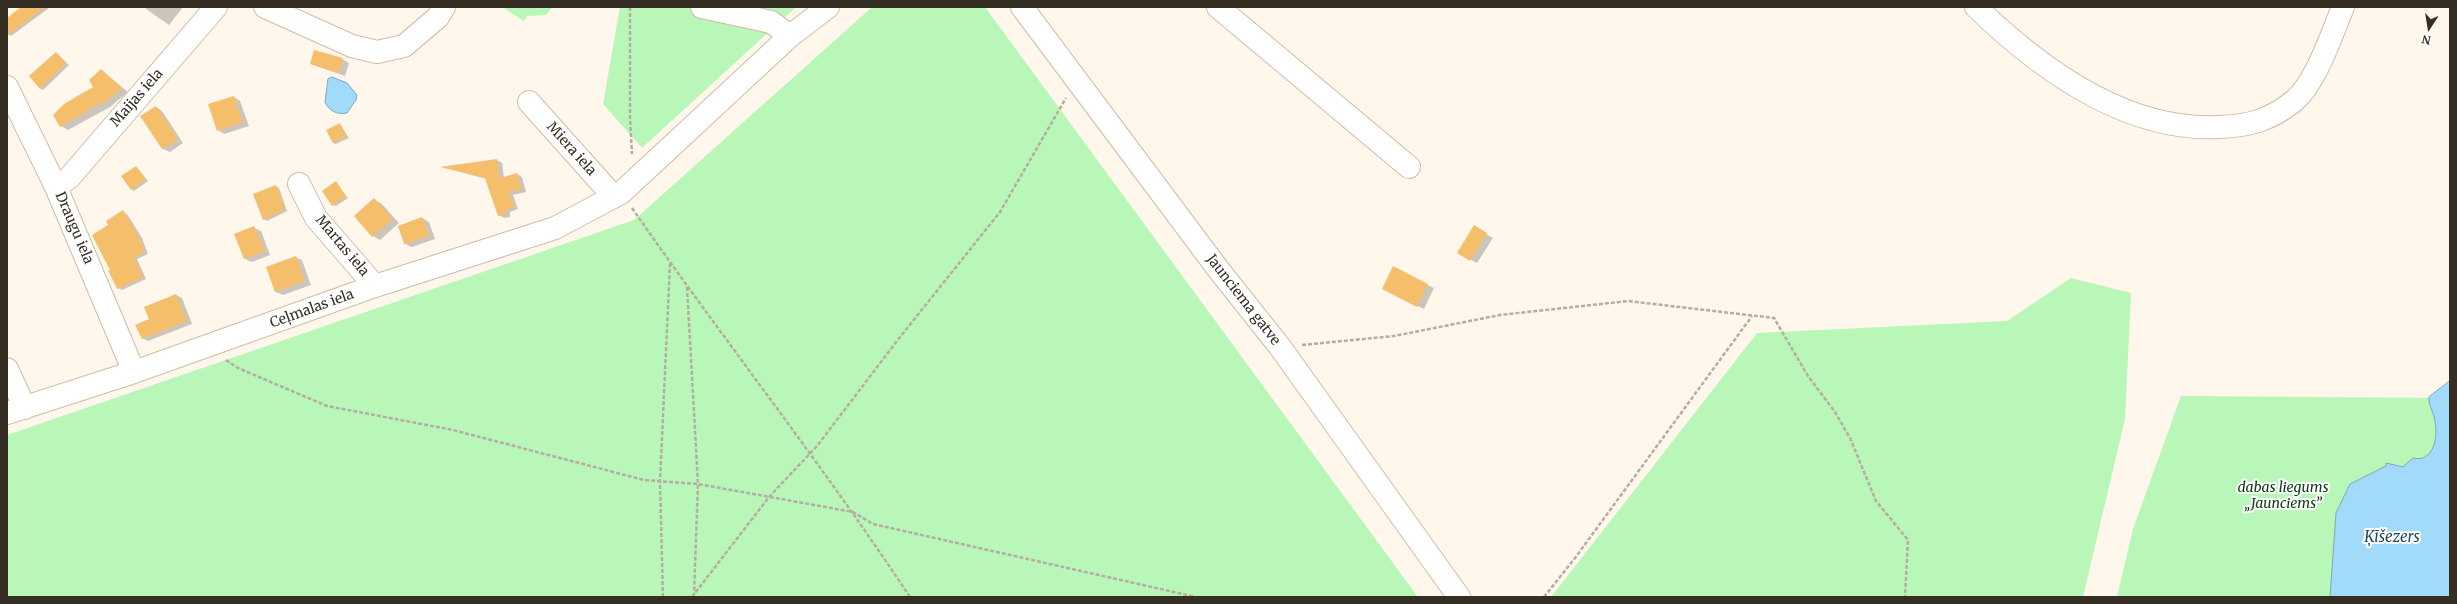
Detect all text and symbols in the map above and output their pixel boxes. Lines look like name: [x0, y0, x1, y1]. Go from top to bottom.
north arrow: [2409, 8, 2449, 48]
text: N: [2421, 32, 2432, 47]
street label: Maijas iela: [107, 66, 167, 130]
street label: Miera iela: [543, 119, 599, 179]
street label: Draugu iela: [51, 189, 97, 267]
street label: Martas iela: [312, 212, 372, 280]
street label: Jaunciema gatve: [1202, 251, 1284, 349]
street label: Ceļmalas iela: [268, 286, 356, 332]
park label: dabas liegums „Jaunciems”: [2237, 480, 2329, 512]
water label: Ķīšezers: [2364, 529, 2420, 547]

